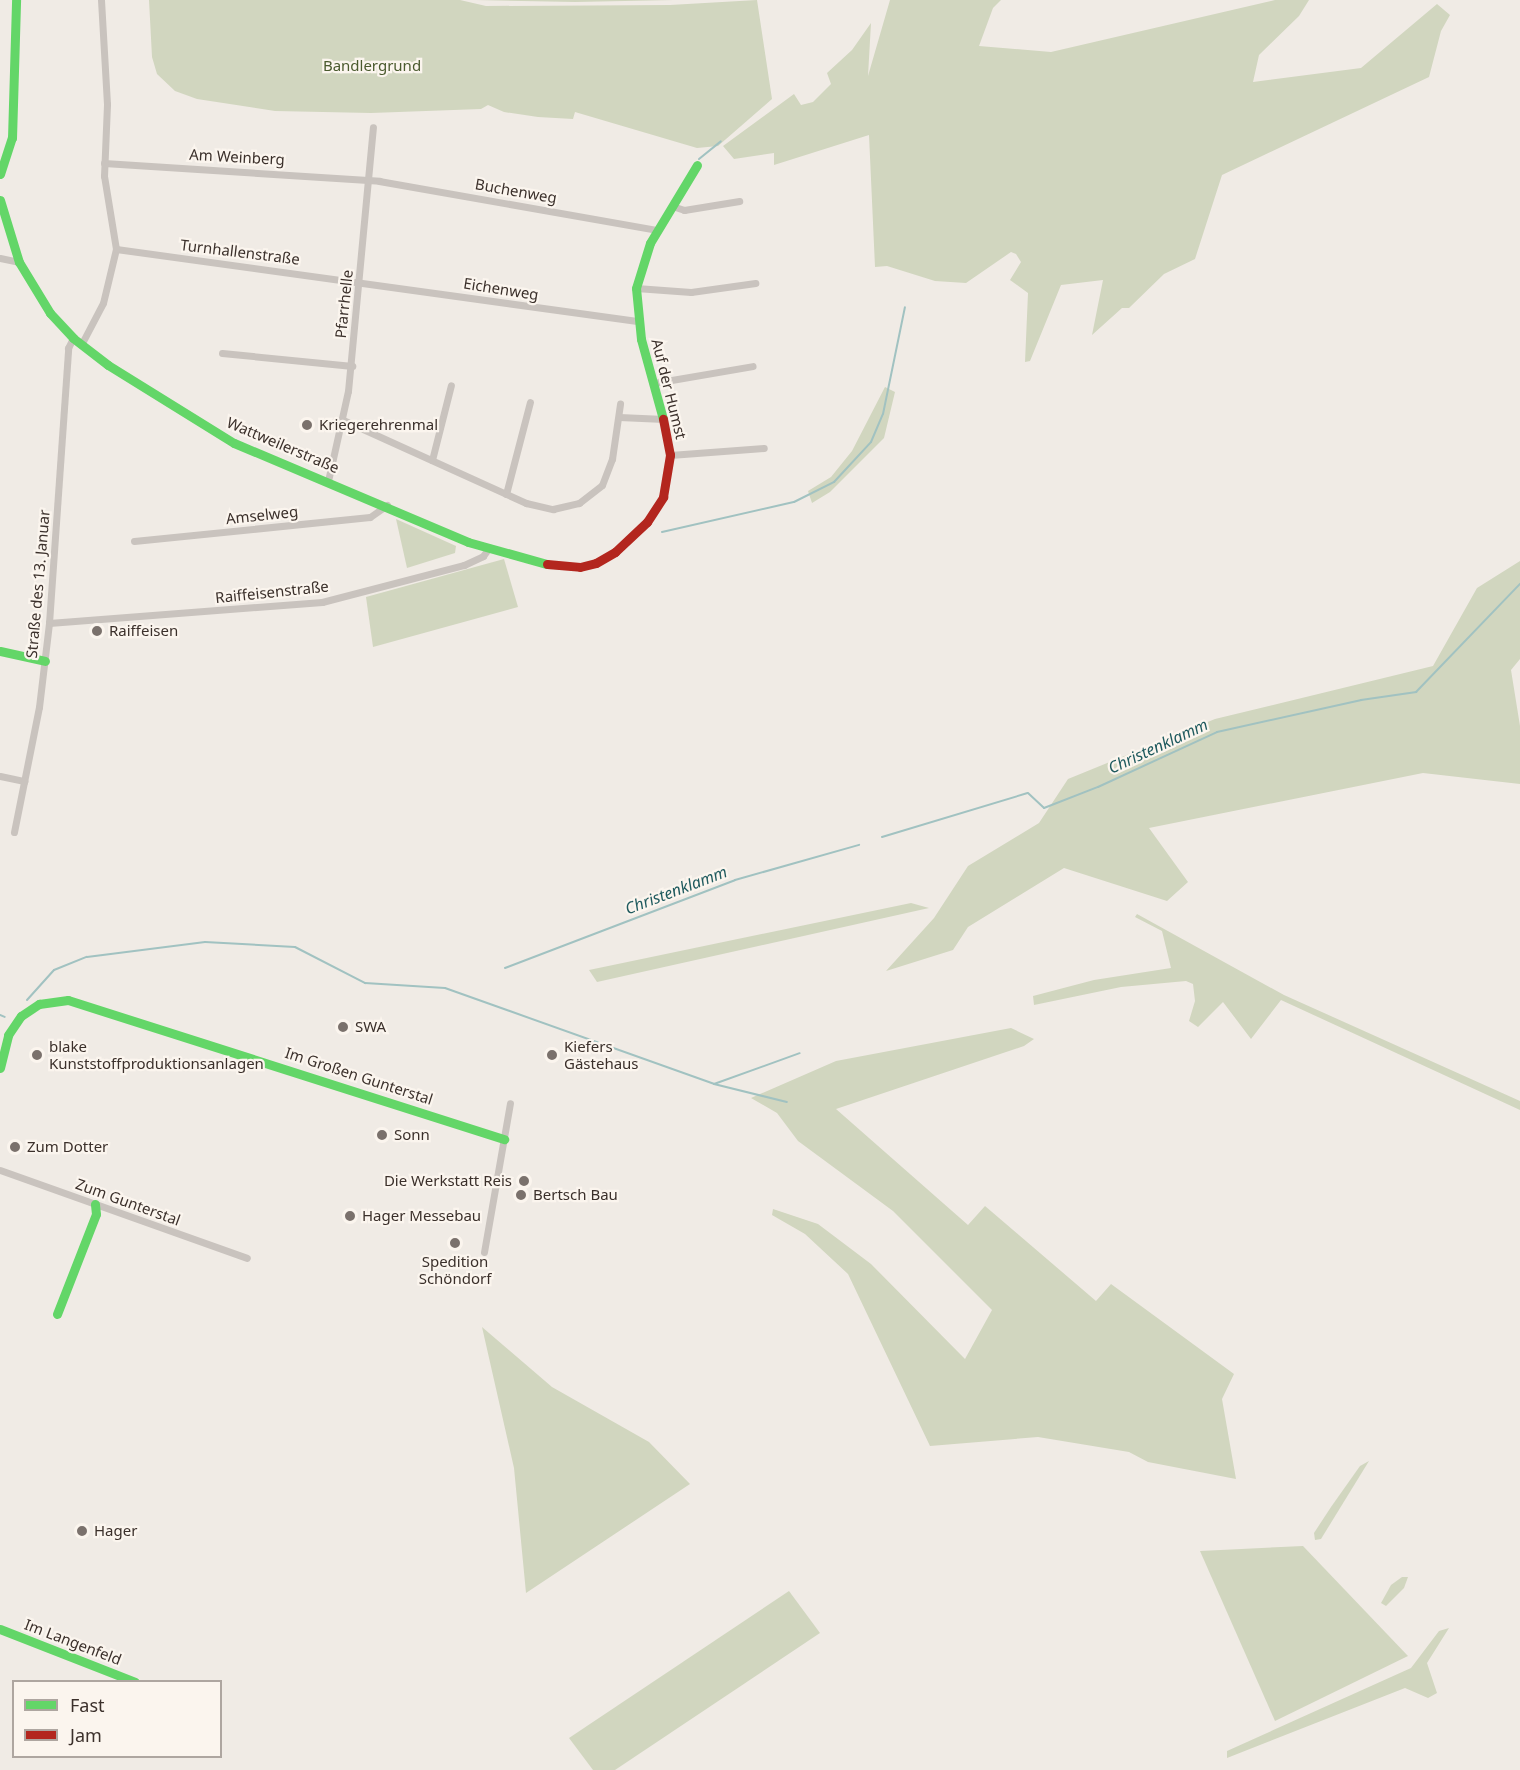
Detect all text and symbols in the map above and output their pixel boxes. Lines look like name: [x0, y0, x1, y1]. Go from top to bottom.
park label: Bandlergrund: [323, 57, 421, 75]
street label: Am Weinberg: [189, 146, 285, 168]
street label: Buchenweg: [474, 175, 558, 207]
street label: Turnhallenstraße: [179, 236, 301, 268]
street label: Pfarrhelle: [331, 269, 357, 339]
street label: Eichenweg: [462, 274, 540, 304]
street label: Auf der Humst: [648, 337, 690, 441]
street label: Wattweilerstraße: [224, 413, 342, 477]
place label: Kriegerehrenmal: [319, 416, 438, 434]
marker: Kriegerehrenmal: [300, 418, 314, 432]
street label: Amselweg: [225, 502, 299, 528]
street label: Straße des 13. Januar: [23, 509, 53, 659]
street label: Raiffeisenstraße: [214, 577, 330, 607]
place label: Raiffeisen: [109, 622, 178, 640]
marker: Raiffeisen: [90, 624, 104, 638]
water label: Christenklamm: [1105, 715, 1211, 777]
water label: Christenklamm: [622, 862, 730, 918]
place label: SWA: [355, 1018, 386, 1036]
marker: SWA: [336, 1020, 350, 1034]
place label: blake Kunststoffproduktionsanlagen: [49, 1037, 264, 1072]
place label: Kiefers Gästehaus: [564, 1037, 639, 1072]
street label: Im Großen Gunterstal: [283, 1044, 435, 1108]
marker: blake Kunststoffproduktionsanlagen: [30, 1048, 44, 1062]
marker: Kiefers Gästehaus: [545, 1048, 559, 1062]
place label: Sonn: [394, 1126, 430, 1144]
marker: Sonn: [375, 1128, 389, 1142]
place label: Zum Dotter: [27, 1138, 108, 1156]
marker: Zum Dotter: [8, 1140, 22, 1154]
place label: Die Werkstatt Reis: [384, 1172, 512, 1190]
marker: Die Werkstatt Reis: [517, 1174, 531, 1188]
street label: Zum Gunterstal: [73, 1175, 183, 1229]
place label: Bertsch Bau: [533, 1186, 618, 1204]
marker: Bertsch Bau: [514, 1188, 528, 1202]
place label: Hager Messebau: [362, 1207, 481, 1225]
marker: Hager Messebau: [343, 1209, 357, 1223]
marker: Spedition Schöndorf: [448, 1236, 462, 1250]
place label: Spedition Schöndorf: [419, 1252, 491, 1287]
place label: Hager: [94, 1522, 137, 1540]
marker: Hager: [75, 1524, 89, 1538]
street label: Im Langenfeld: [22, 1615, 124, 1669]
legend: [12, 1680, 222, 1758]
text: Fast: [70, 1693, 105, 1717]
text: Jam: [70, 1723, 102, 1747]

